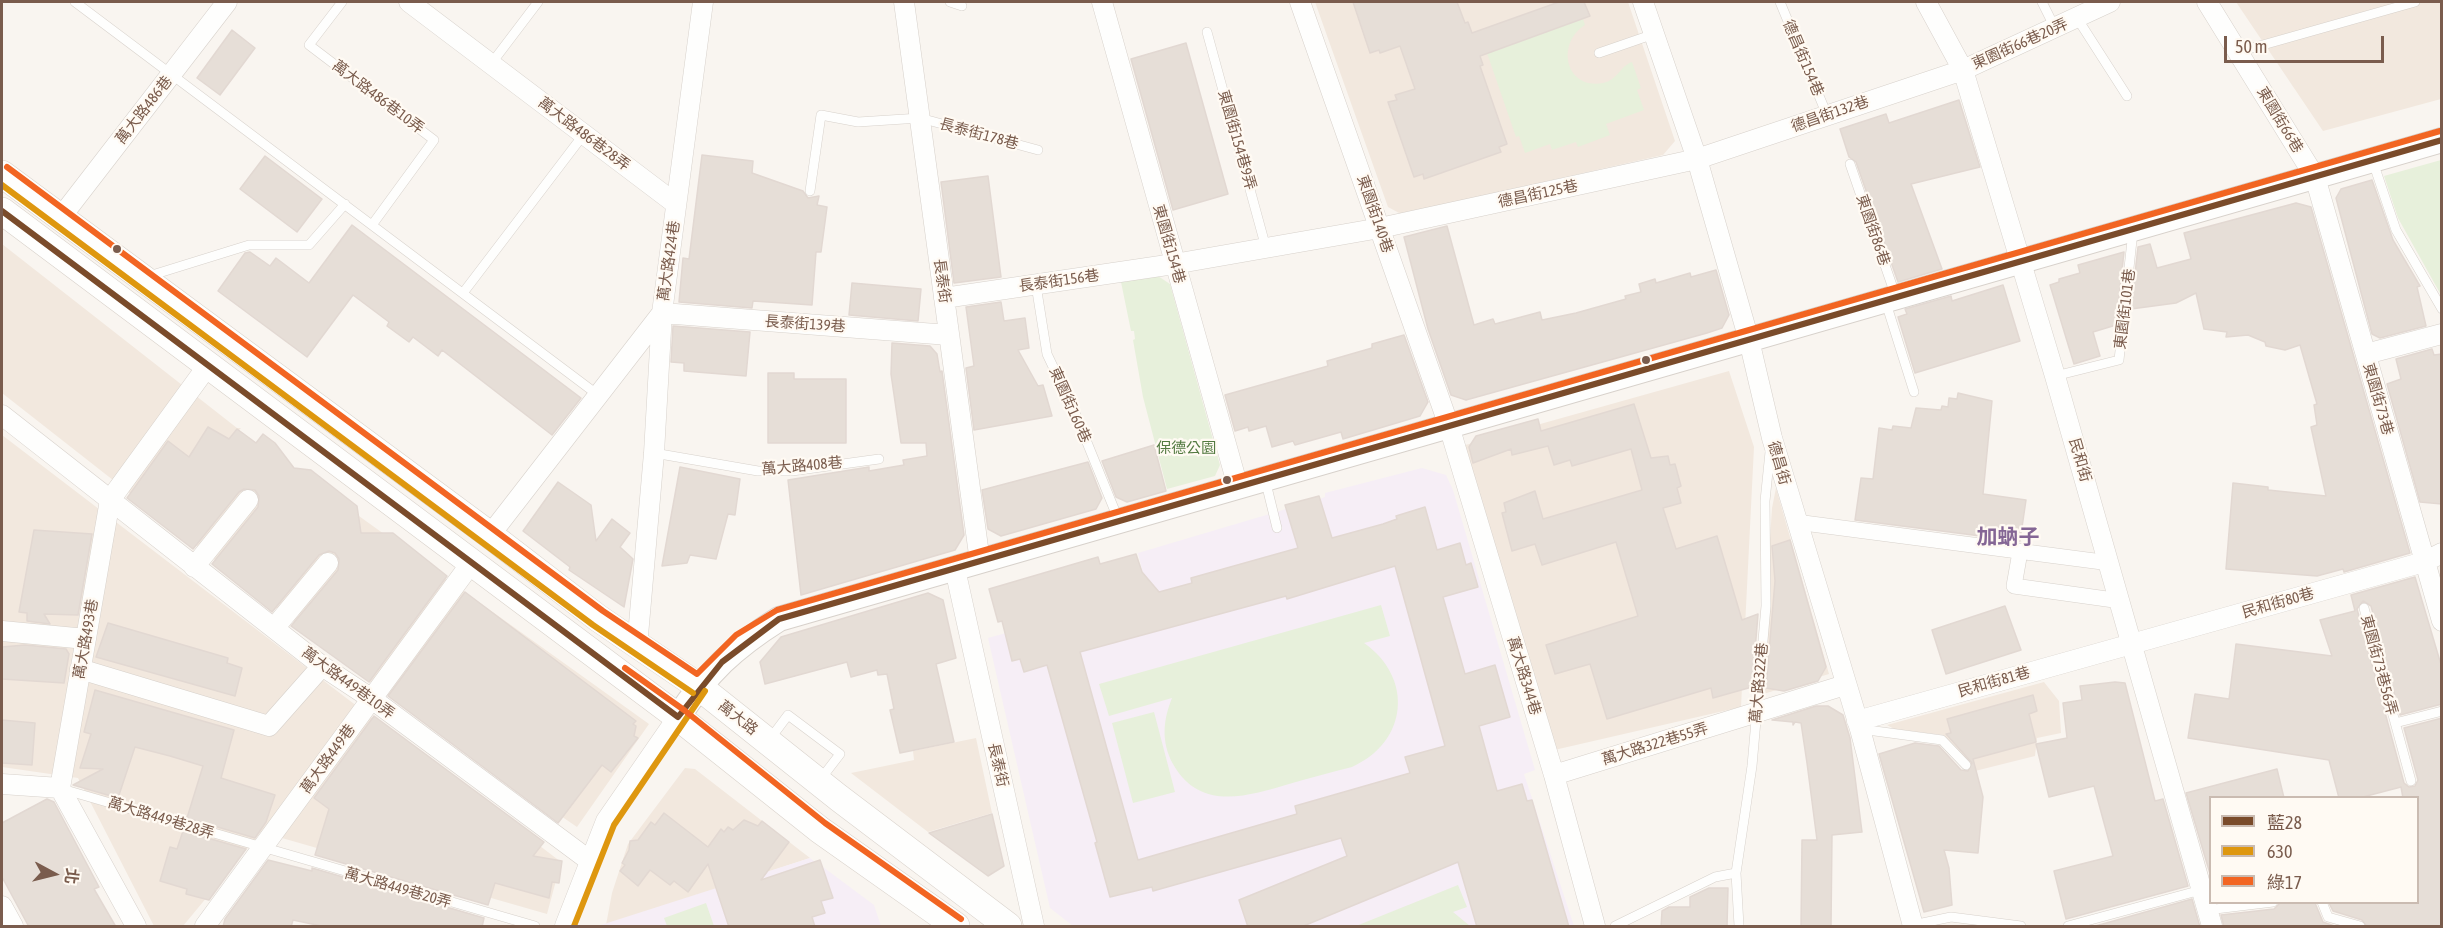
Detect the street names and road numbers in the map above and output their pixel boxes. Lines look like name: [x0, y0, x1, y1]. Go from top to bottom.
street label: 東園街66巷20弄: [1969, 15, 2071, 73]
street label: 德昌街154巷: [1779, 17, 1827, 99]
street label: 萬大路486巷10弄: [329, 57, 427, 137]
street label: 萬大路486巷: [112, 72, 176, 148]
street label: 東園街66巷: [2253, 84, 2307, 156]
street label: 東園街154巷9弄: [1214, 88, 1260, 192]
street label: 德昌街132巷: [1789, 92, 1871, 136]
street label: 萬大路486巷28弄: [535, 94, 633, 174]
street label: 長泰街178巷: [937, 115, 1021, 153]
street label: 東園街140巷: [1353, 173, 1397, 255]
street label: 德昌街125巷: [1496, 177, 1580, 211]
street label: 東園街86巷: [1852, 192, 1894, 268]
street label: 東園街154巷: [1149, 203, 1189, 285]
street label: 萬大路424巷: [654, 220, 684, 302]
street label: 長泰街: [930, 257, 954, 305]
street label: 長泰街156巷: [1018, 266, 1100, 296]
street label: 東園街101巷: [2111, 268, 2139, 350]
street label: 長泰街139巷: [764, 312, 846, 336]
street label: 東園街73巷: [2359, 361, 2397, 437]
street label: 東園街160巷: [1045, 364, 1095, 446]
street label: 民和街: [2065, 436, 2095, 484]
street label: 德昌街: [1764, 439, 1794, 487]
street label: 萬大路408巷: [761, 453, 843, 479]
street label: 民和街80巷: [2240, 584, 2316, 622]
street label: 萬大路493巷: [70, 597, 102, 681]
street label: 東園街73巷56弄: [2357, 613, 2401, 717]
street label: 萬大路344巷: [1504, 635, 1544, 717]
street label: 萬大路322巷: [1746, 642, 1772, 724]
street label: 萬大路449巷10弄: [298, 643, 398, 723]
street label: 民和街81巷: [1956, 663, 2032, 701]
street label: 萬大路: [715, 697, 761, 739]
street label: 萬大路322巷55弄: [1600, 719, 1710, 769]
street label: 萬大路449巷: [297, 721, 359, 797]
street label: 長泰街: [984, 741, 1012, 789]
street label: 萬大路449巷28弄: [106, 793, 216, 843]
street label: 萬大路449巷20弄: [343, 864, 453, 912]

